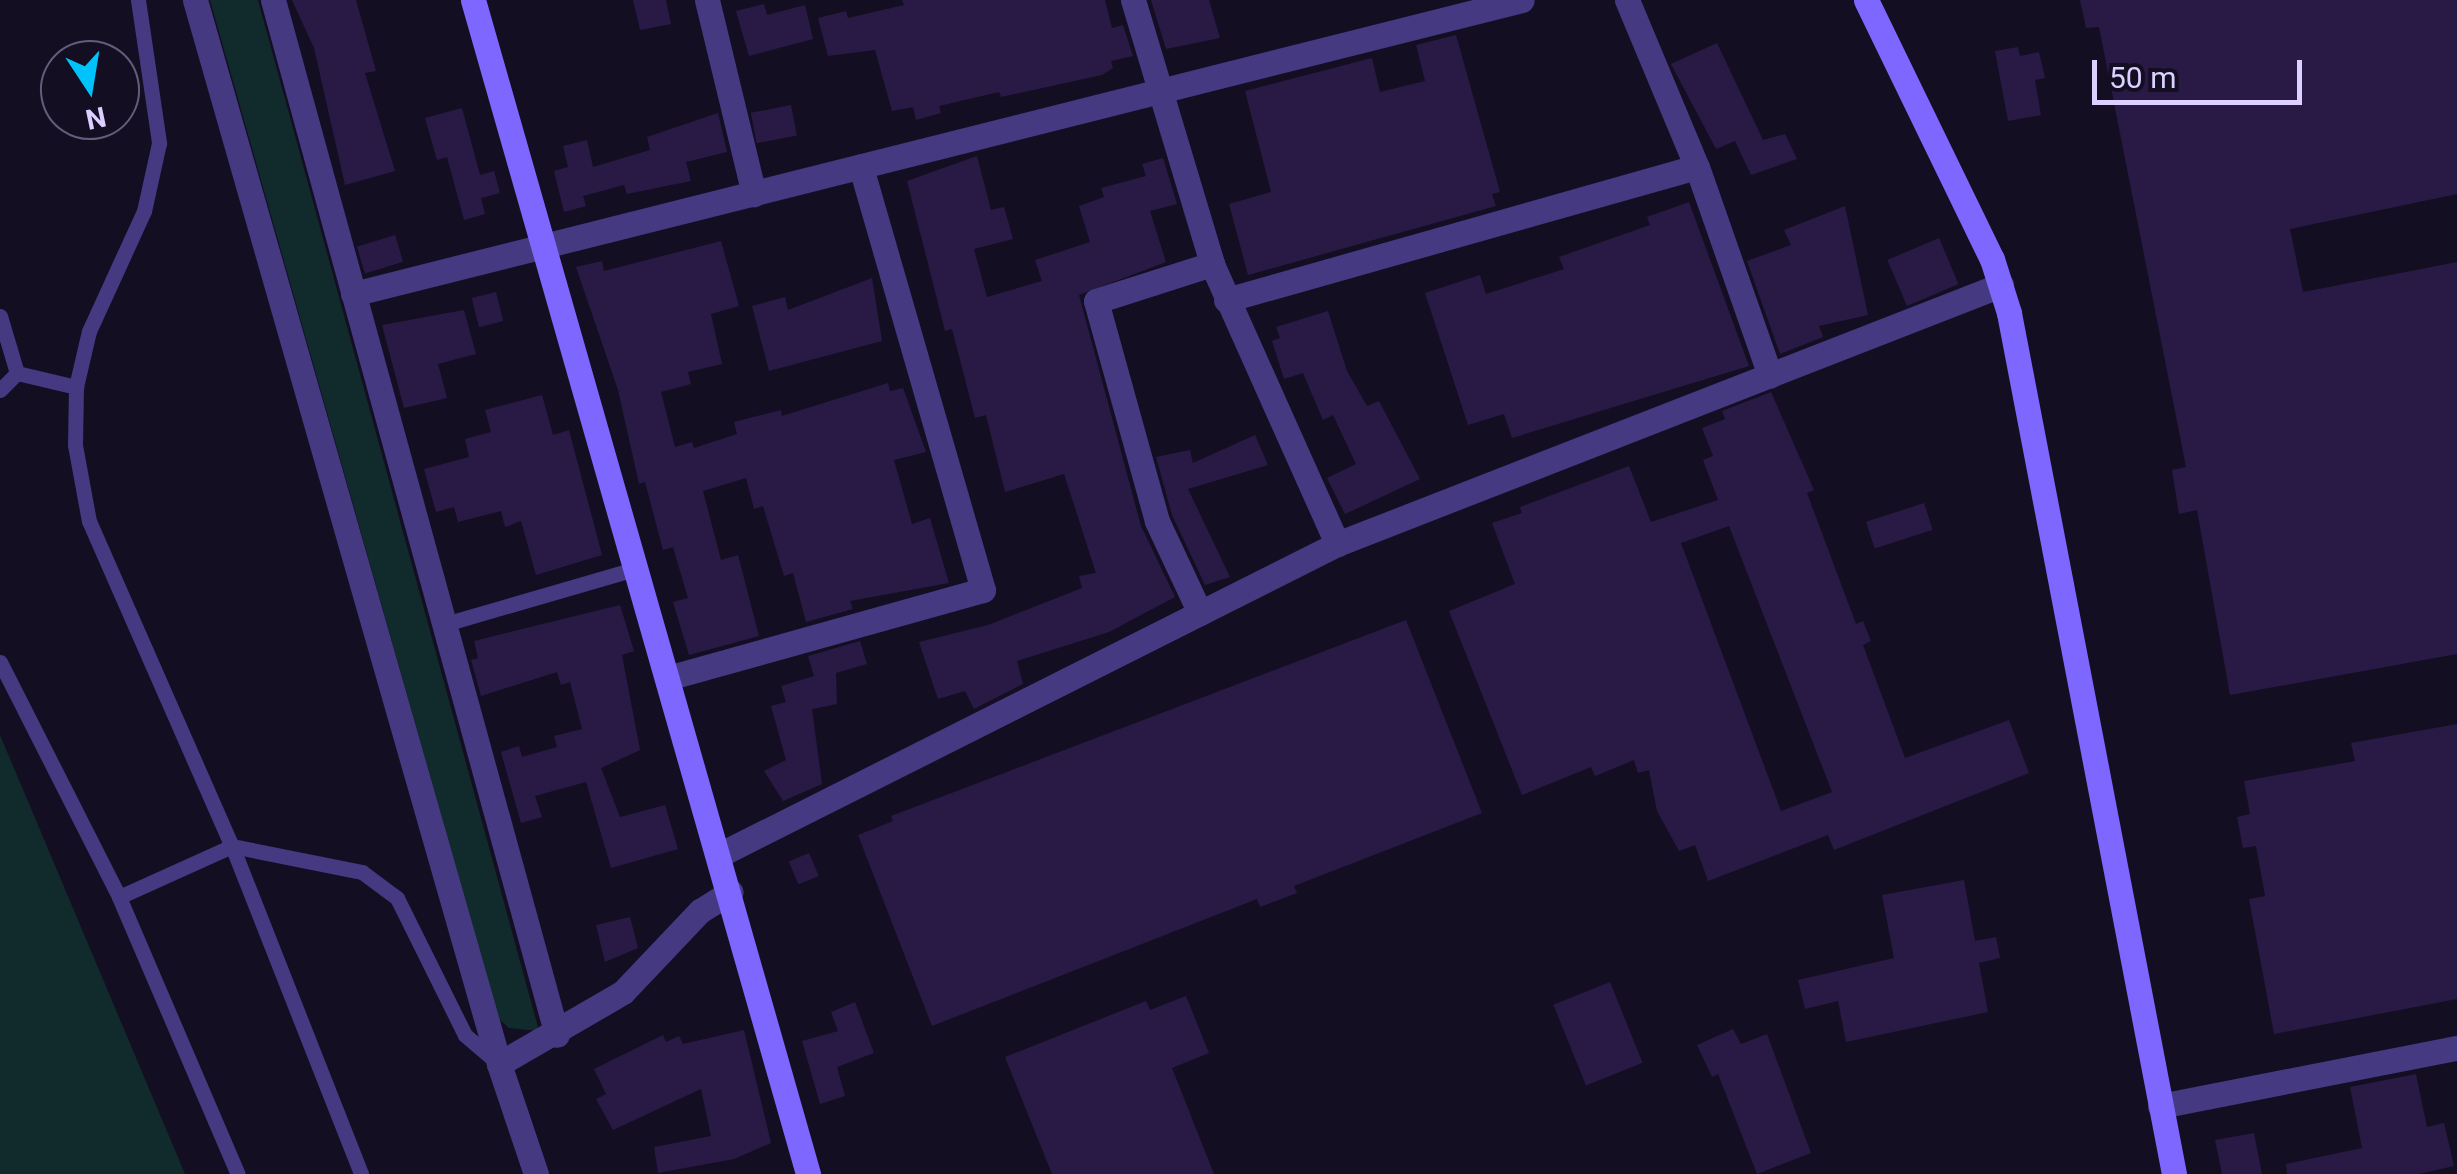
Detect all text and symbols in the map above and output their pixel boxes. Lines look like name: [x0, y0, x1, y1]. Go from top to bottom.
north arrow: [40, 40, 140, 140]
scale bar: [2097, 40, 2307, 102]
text: 50 m: [2109, 60, 2176, 95]
text: N: [83, 100, 109, 136]

